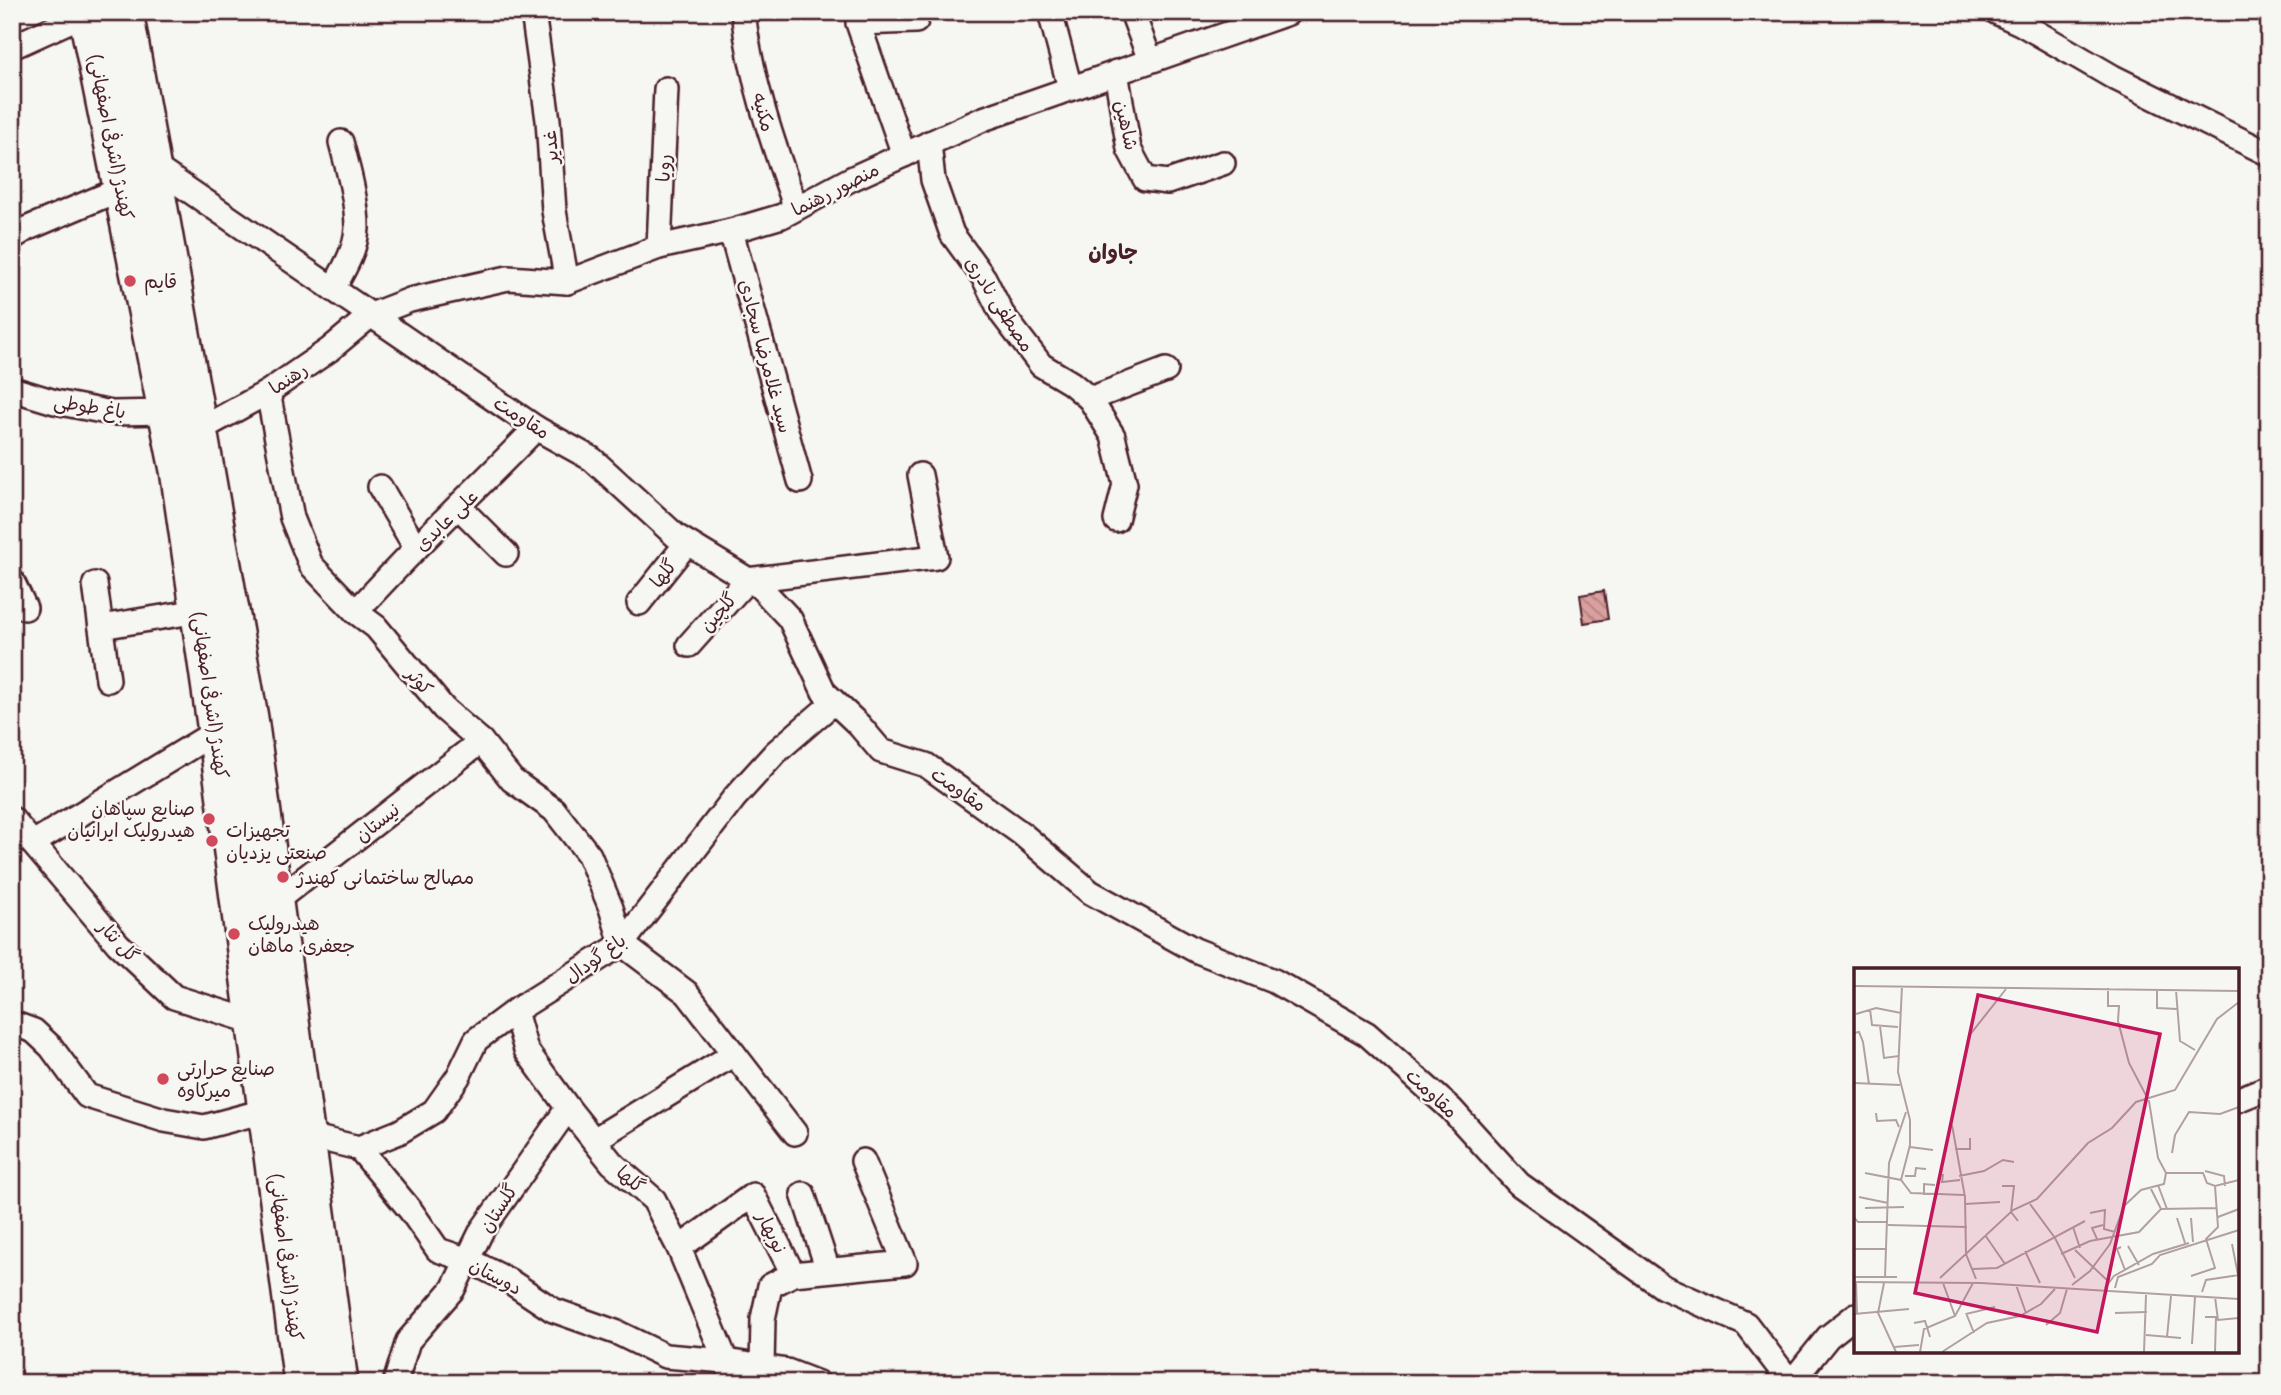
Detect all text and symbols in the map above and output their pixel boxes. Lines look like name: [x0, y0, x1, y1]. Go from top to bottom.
street label: کهندژ (اشرفی اصفهانی): [83, 52, 140, 222]
street label: مکنیه: [747, 90, 781, 134]
street label: شاهین: [1110, 98, 1144, 152]
street label: غدیر: [537, 130, 563, 166]
street label: رویا: [651, 154, 675, 182]
street label: منصور رهنما: [787, 157, 883, 221]
district label: جاوان: [1088, 238, 1138, 265]
street label: مصطفی نادری: [959, 252, 1040, 357]
place label: قایم: [144, 269, 177, 296]
marker: قایم: [122, 273, 138, 289]
street label: سید غلامرضا سجادی: [734, 276, 798, 436]
street label: رهنما: [264, 356, 312, 400]
street label: باغ طوطی: [52, 388, 128, 426]
street label: مقاومت: [489, 390, 555, 444]
street label: علی عابدی: [409, 484, 484, 557]
street label: گلها: [644, 554, 682, 592]
street label: گلچین: [694, 587, 743, 638]
street label: کهندژ (اشرفی اصفهانی): [186, 610, 235, 780]
street label: کوثر: [400, 661, 438, 700]
street label: مقاومت: [927, 761, 991, 817]
place label: صنایع سپاهان هیدرولیک ایرانیان: [67, 796, 195, 842]
street label: نیستان: [350, 797, 404, 847]
marker: صنایع سپاهان هیدرولیک ایرانیان: [201, 811, 217, 827]
place label: تجهیزات صنعتی یزدیان: [226, 818, 327, 865]
marker: تجهیزات صنعتی یزدیان: [204, 833, 220, 849]
place label: مصالح ساختمانی کهندژ: [295, 865, 474, 890]
marker: مصالح ساختمانی کهندژ: [275, 869, 291, 885]
place label: هیدرولیک جعفری. ماهان: [248, 911, 355, 957]
street label: گل نثار: [92, 913, 145, 967]
marker: هیدرولیک جعفری. ماهان: [226, 926, 242, 942]
street label: باغ گودال: [560, 928, 632, 990]
inset map: [1854, 968, 2239, 1353]
place label: صنایع حرارتی میرکاوه: [177, 1056, 275, 1102]
street label: مقاومت: [1401, 1063, 1463, 1123]
marker: صنایع حرارتی میرکاوه: [155, 1071, 171, 1087]
street label: گلها: [612, 1160, 650, 1198]
street label: کهندژ (اشرفی اصفهانی): [264, 1172, 309, 1342]
street label: گلستان: [473, 1179, 523, 1237]
street label: نوبهار: [751, 1206, 793, 1257]
street label: دوستان: [466, 1252, 526, 1300]

